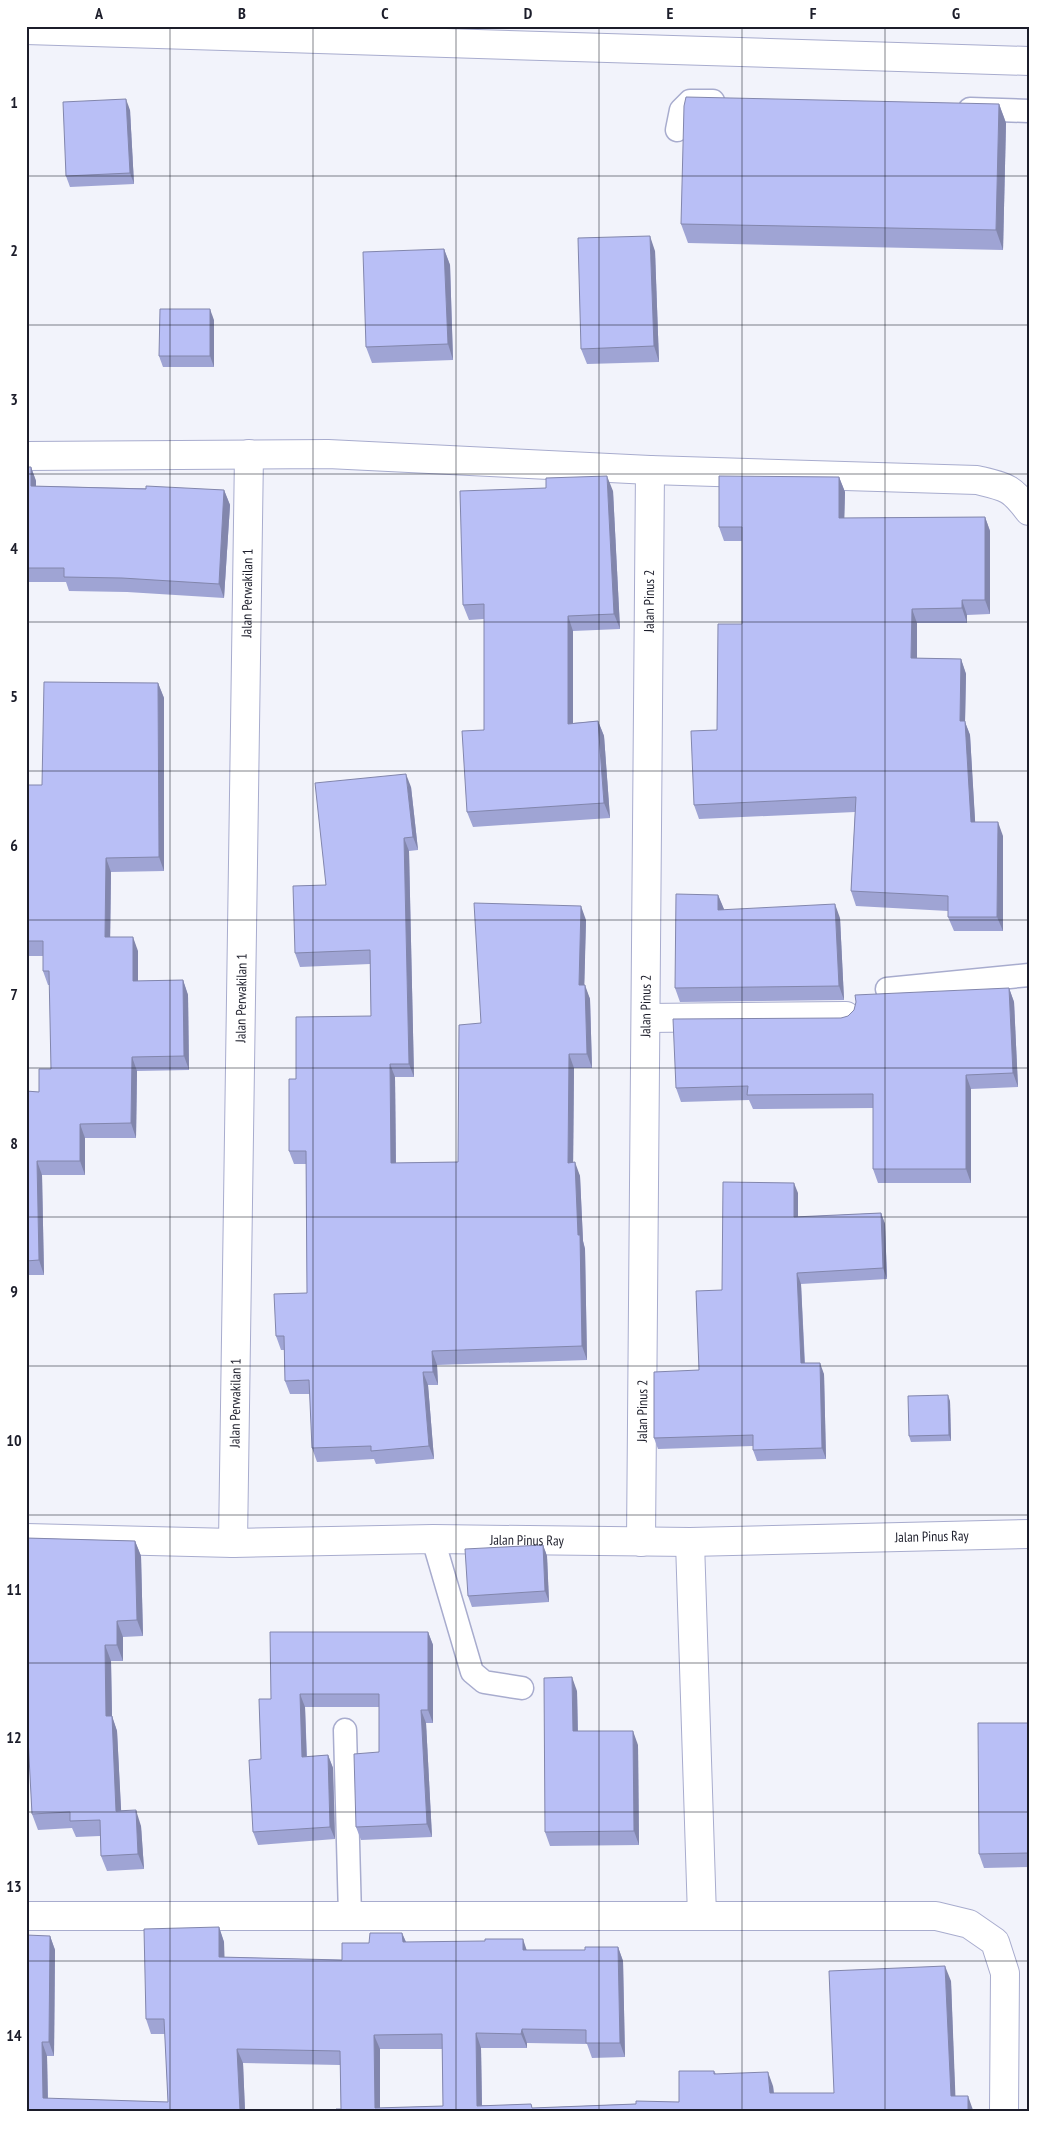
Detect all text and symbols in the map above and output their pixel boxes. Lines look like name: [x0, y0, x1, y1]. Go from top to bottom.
text: A: [94, 3, 104, 23]
text: B: [238, 3, 246, 23]
text: C: [381, 3, 389, 23]
text: D: [524, 3, 533, 23]
text: E: [667, 3, 674, 23]
text: F: [810, 3, 817, 23]
text: G: [952, 3, 960, 23]
text: 1: [10, 92, 18, 112]
text: 2: [10, 240, 18, 260]
text: 3: [10, 389, 18, 409]
text: 4: [10, 538, 18, 558]
street label: Jalan Perwakilan 1: [237, 548, 257, 639]
street label: Jalan Pinus 2: [640, 570, 658, 633]
text: 5: [10, 686, 18, 706]
text: 6: [10, 835, 18, 855]
street label: Jalan Perwakilan 1: [231, 953, 251, 1044]
street label: Jalan Pinus 2: [636, 975, 655, 1038]
text: 7: [10, 984, 18, 1004]
text: 8: [10, 1133, 18, 1153]
text: 9: [10, 1281, 18, 1301]
street label: Jalan Perwakilan 1: [225, 1358, 245, 1449]
street label: Jalan Pinus 2: [633, 1380, 651, 1443]
text: 10: [6, 1430, 22, 1450]
street label: Jalan Pinus Ray: [894, 1526, 970, 1546]
street label: Jalan Pinus Ray: [489, 1531, 565, 1550]
text: 11: [6, 1579, 22, 1599]
text: 12: [6, 1727, 22, 1747]
text: 13: [6, 1876, 22, 1896]
text: 14: [6, 2025, 22, 2045]

